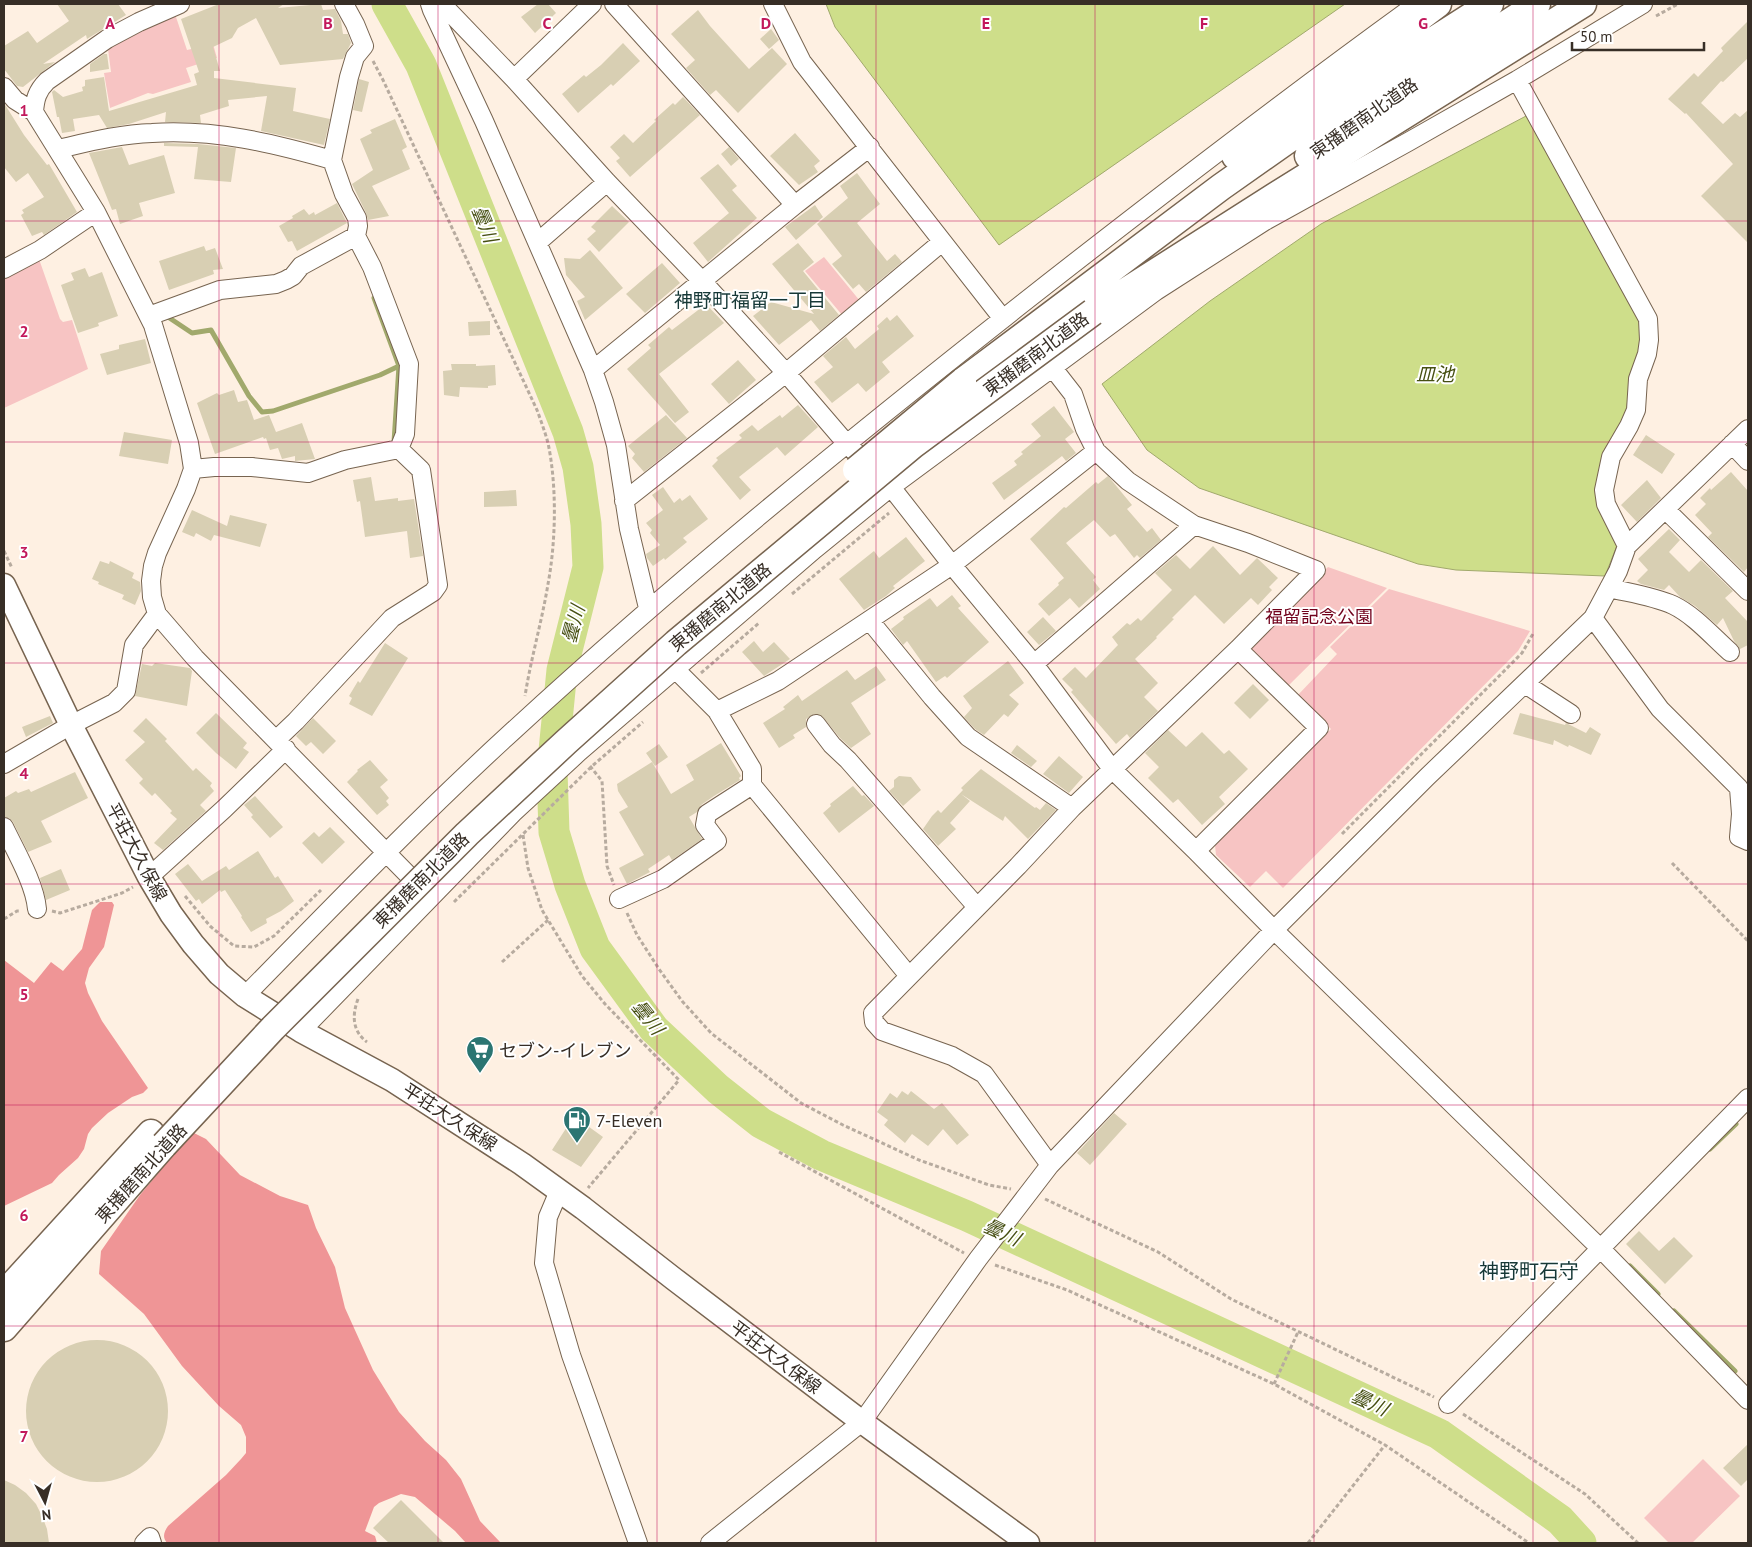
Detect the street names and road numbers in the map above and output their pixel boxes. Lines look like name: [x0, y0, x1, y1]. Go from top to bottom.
street label: 東播磨南北道路: [1306, 72, 1422, 164]
street label: 東播磨南北道路: [979, 307, 1093, 401]
street label: 東播磨南北道路: [664, 558, 776, 656]
street label: 平荘大久保線: [101, 799, 173, 905]
street label: 東播磨南北道路: [368, 827, 474, 933]
street label: 平荘大久保線: [398, 1078, 502, 1156]
street label: 東播磨南北道路: [90, 1118, 192, 1228]
street label: 平荘大久保線: [726, 1315, 826, 1399]

